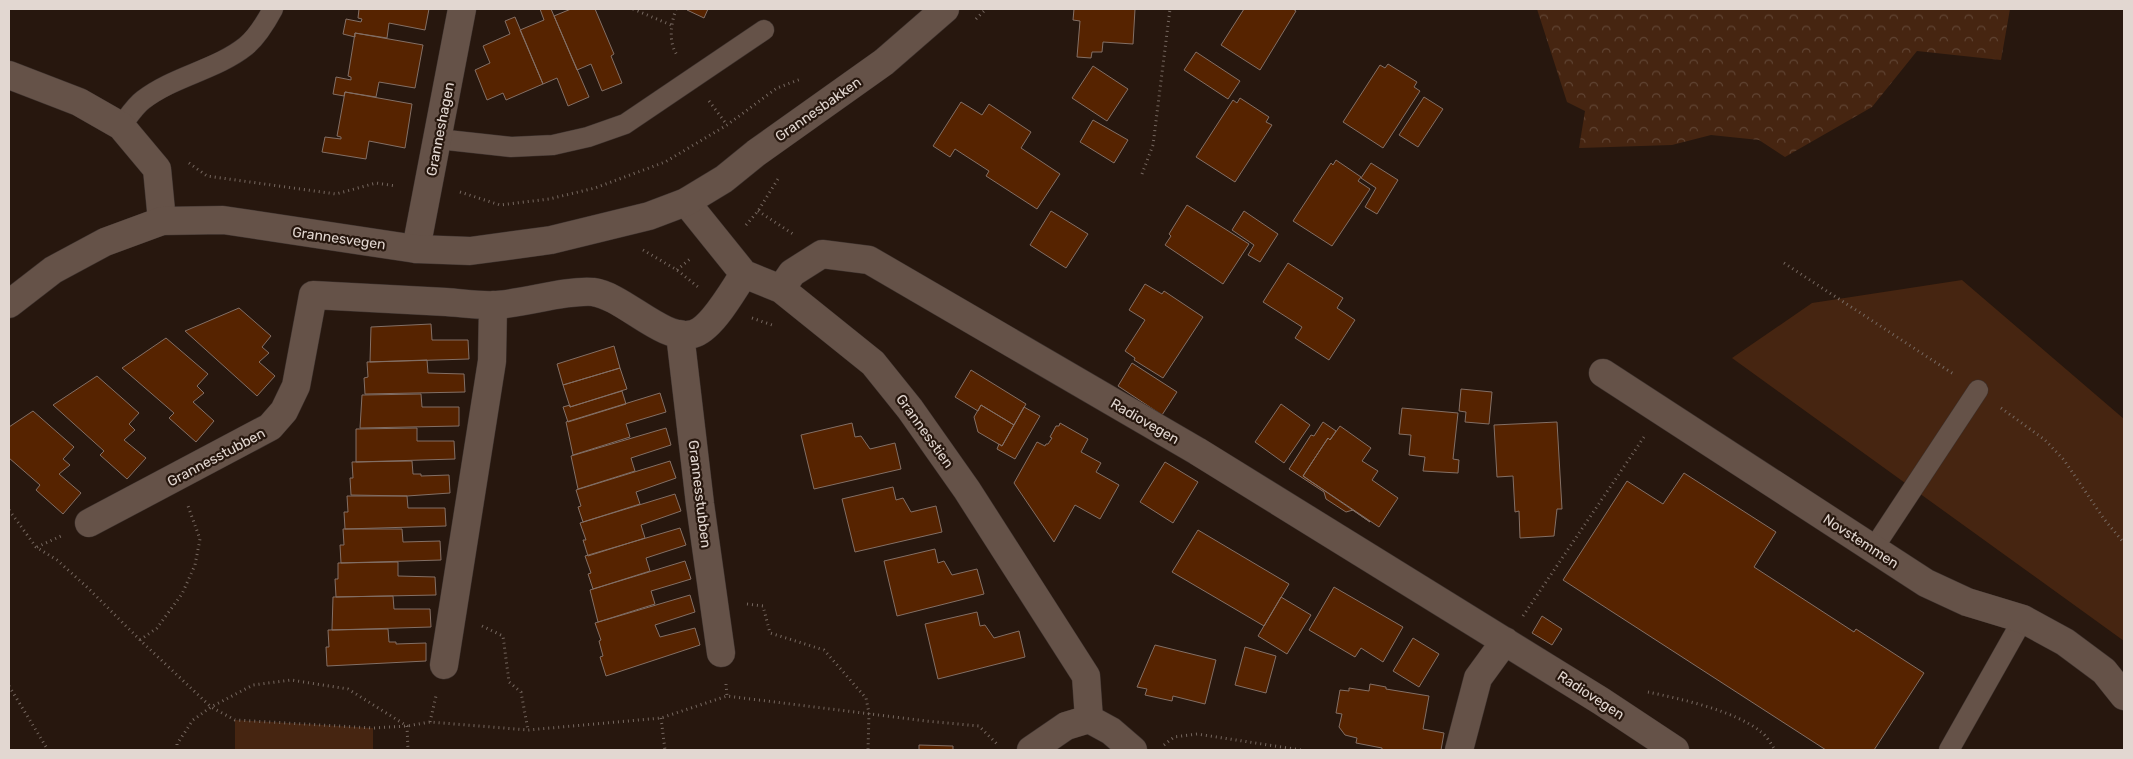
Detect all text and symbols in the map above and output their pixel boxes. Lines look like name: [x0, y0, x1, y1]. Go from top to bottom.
street label: Grannesbakken: [772, 74, 864, 145]
street label: Granneshagen: [423, 81, 458, 178]
street label: Grannesvegen: [291, 224, 387, 253]
street label: Grannesstien: [892, 391, 957, 471]
street label: Radiovegen: [1107, 395, 1182, 448]
street label: Grannesstubben: [164, 424, 268, 490]
street label: Grannesstubben: [684, 439, 715, 549]
street label: Novstemmen: [1820, 511, 1902, 572]
street label: Radiovegen: [1554, 667, 1627, 723]

